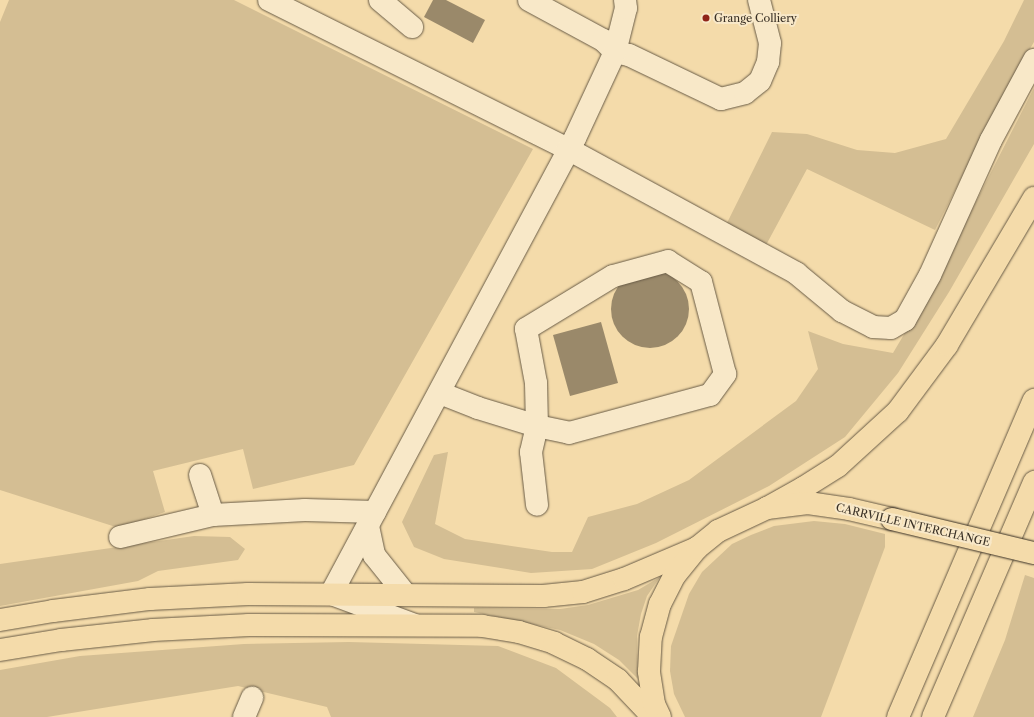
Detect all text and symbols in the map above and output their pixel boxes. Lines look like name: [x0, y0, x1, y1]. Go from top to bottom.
place label: Grange Colliery: [714, 11, 797, 25]
marker: Grange Colliery: [701, 13, 711, 23]
street label: CARRVILLE INTERCHANGE: [835, 501, 991, 549]

